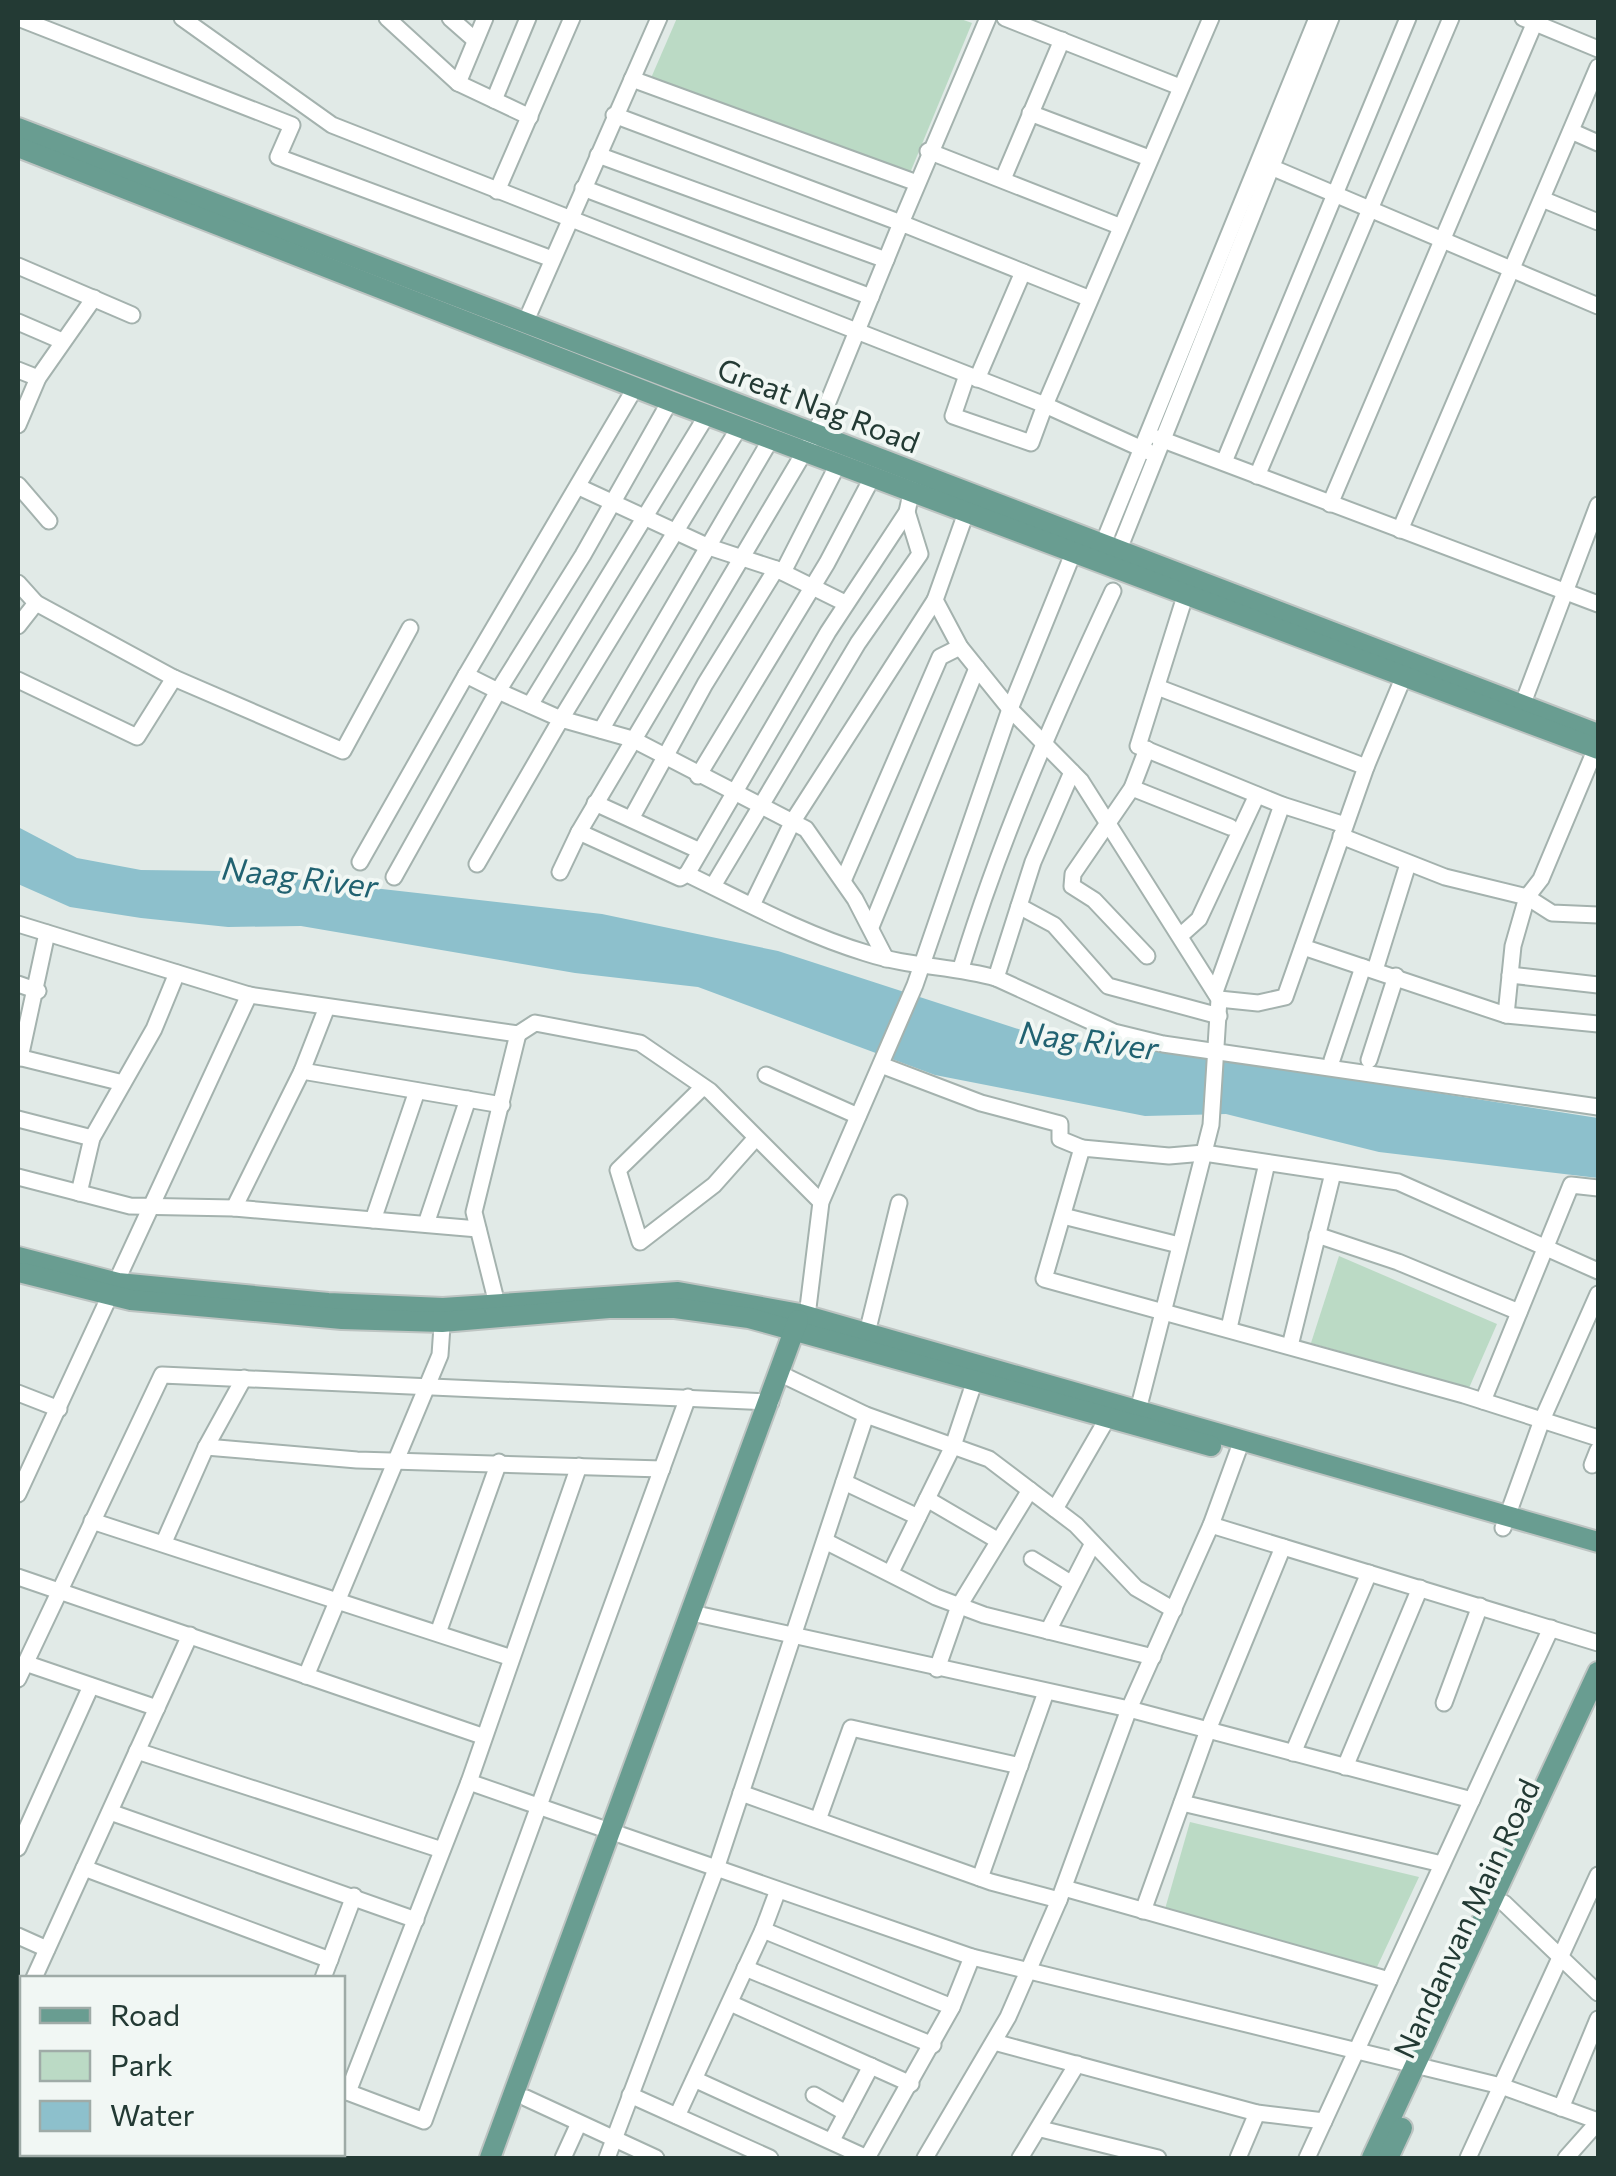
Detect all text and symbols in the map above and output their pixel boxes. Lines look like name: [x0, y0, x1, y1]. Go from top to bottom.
street label: Great Nag Road: [713, 348, 925, 460]
water label: Naag River: [220, 847, 381, 906]
water label: Nag River: [1017, 1011, 1162, 1068]
street label: Nandanvan Main Road: [1384, 1772, 1546, 2064]
legend: [20, 1976, 345, 2156]
text: Road: [110, 1995, 180, 2032]
text: Park: [110, 2045, 173, 2082]
text: Water: [110, 2095, 195, 2132]

